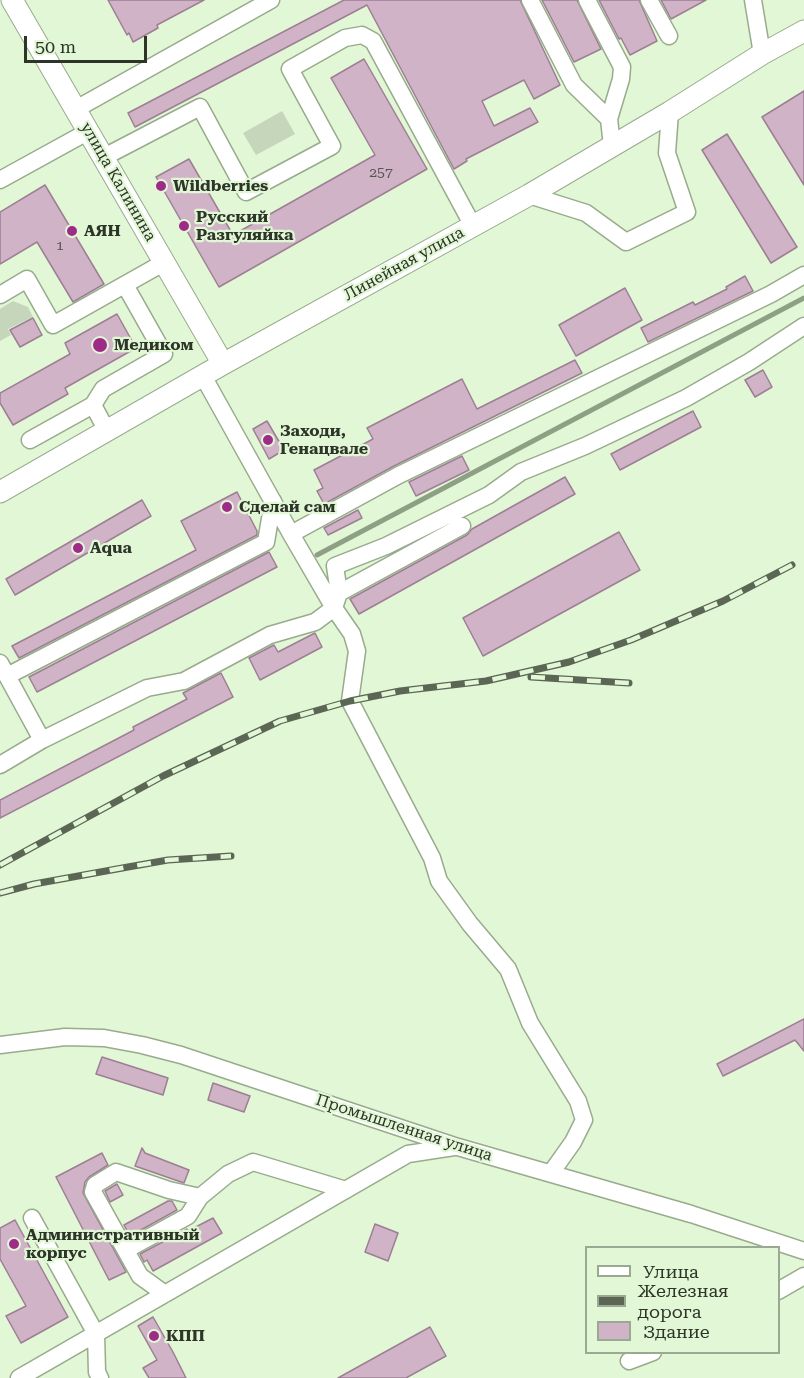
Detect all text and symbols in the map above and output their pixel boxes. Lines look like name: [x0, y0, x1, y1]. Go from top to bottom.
scale bar: [27, 24, 150, 62]
text: 50 m: [35, 36, 76, 57]
street label: улица Калинина: [76, 119, 160, 245]
house number: 257: [369, 165, 393, 181]
place label: Wildberries: [173, 176, 268, 196]
marker: Wildberries: [154, 179, 168, 193]
place label: Русский Разгуляйка: [196, 207, 293, 245]
marker: Русский Разгуляйка: [177, 219, 191, 233]
place label: АЯН: [84, 221, 121, 241]
street label: Линейная улица: [341, 223, 467, 305]
marker: АЯН: [65, 224, 79, 238]
house number: 1: [56, 238, 64, 254]
place label: Медиком: [114, 335, 193, 355]
marker: Медиком: [91, 336, 109, 354]
place label: Заходи, Генацвале: [280, 421, 368, 459]
marker: Заходи, Генацвале: [261, 433, 275, 447]
place label: Сделай сам: [239, 497, 336, 517]
marker: Сделай сам: [220, 500, 234, 514]
place label: Aqua: [90, 538, 132, 558]
marker: Aqua: [71, 541, 85, 555]
street label: Промышленная улица: [313, 1090, 495, 1166]
place label: Административный корпус: [26, 1225, 199, 1263]
marker: Административный корпус: [7, 1237, 21, 1251]
legend: [585, 1246, 780, 1354]
text: Улица: [643, 1261, 699, 1282]
text: Железная дорога: [638, 1280, 728, 1322]
text: Здание: [643, 1321, 710, 1342]
place label: КПП: [166, 1326, 205, 1346]
marker: КПП: [147, 1329, 161, 1343]

